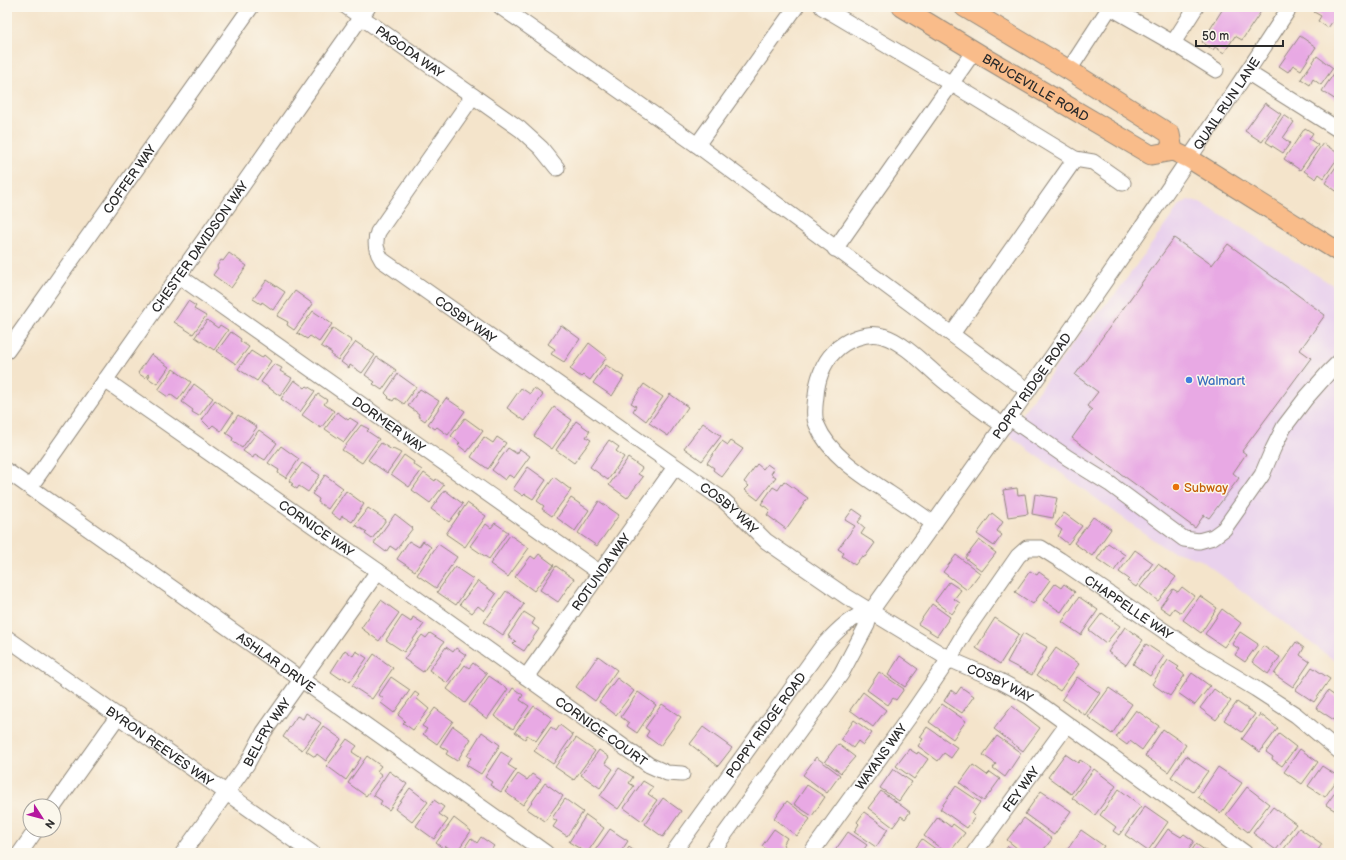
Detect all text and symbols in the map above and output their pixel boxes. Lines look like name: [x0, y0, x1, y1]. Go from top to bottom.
scale bar: [1196, 22, 1283, 48]
street label: PAGODA WAY: [372, 23, 447, 82]
text: 50 m: [1202, 29, 1229, 44]
street label: BRUCEVILLE ROAD: [979, 51, 1091, 126]
street label: QUAIL RUN LANE: [1190, 54, 1264, 153]
street label: COFFER WAY: [100, 142, 160, 217]
street label: CHESTER DAVIDSON WAY: [148, 178, 252, 316]
street label: COSBY WAY: [431, 293, 500, 347]
street label: POPPY RIDGE ROAD: [989, 330, 1075, 442]
place label: Walmart: [1197, 373, 1245, 389]
marker: Walmart: [1184, 375, 1194, 385]
street label: DORMER WAY: [349, 394, 428, 456]
street label: COSBY WAY: [696, 479, 761, 538]
place label: Subway: [1184, 480, 1228, 496]
marker: Subway: [1171, 482, 1181, 492]
street label: CORNICE WAY: [275, 497, 357, 561]
street label: ROTUNDA WAY: [569, 530, 635, 614]
street label: CHAPPELLE WAY: [1081, 572, 1176, 644]
street label: ASHLAR DRIVE: [233, 629, 319, 696]
street label: COSBY WAY: [964, 661, 1036, 706]
street label: POPPY RIDGE ROAD: [723, 670, 810, 781]
street label: CORNICE COURT: [552, 693, 650, 770]
street label: BELFRY WAY: [240, 695, 295, 770]
street label: BYRON REEVES WAY: [102, 703, 217, 790]
street label: WAYANS WAY: [852, 721, 911, 793]
street label: FEY WAY: [999, 764, 1043, 815]
north arrow: [22, 798, 62, 838]
text: N: [42, 816, 57, 831]

